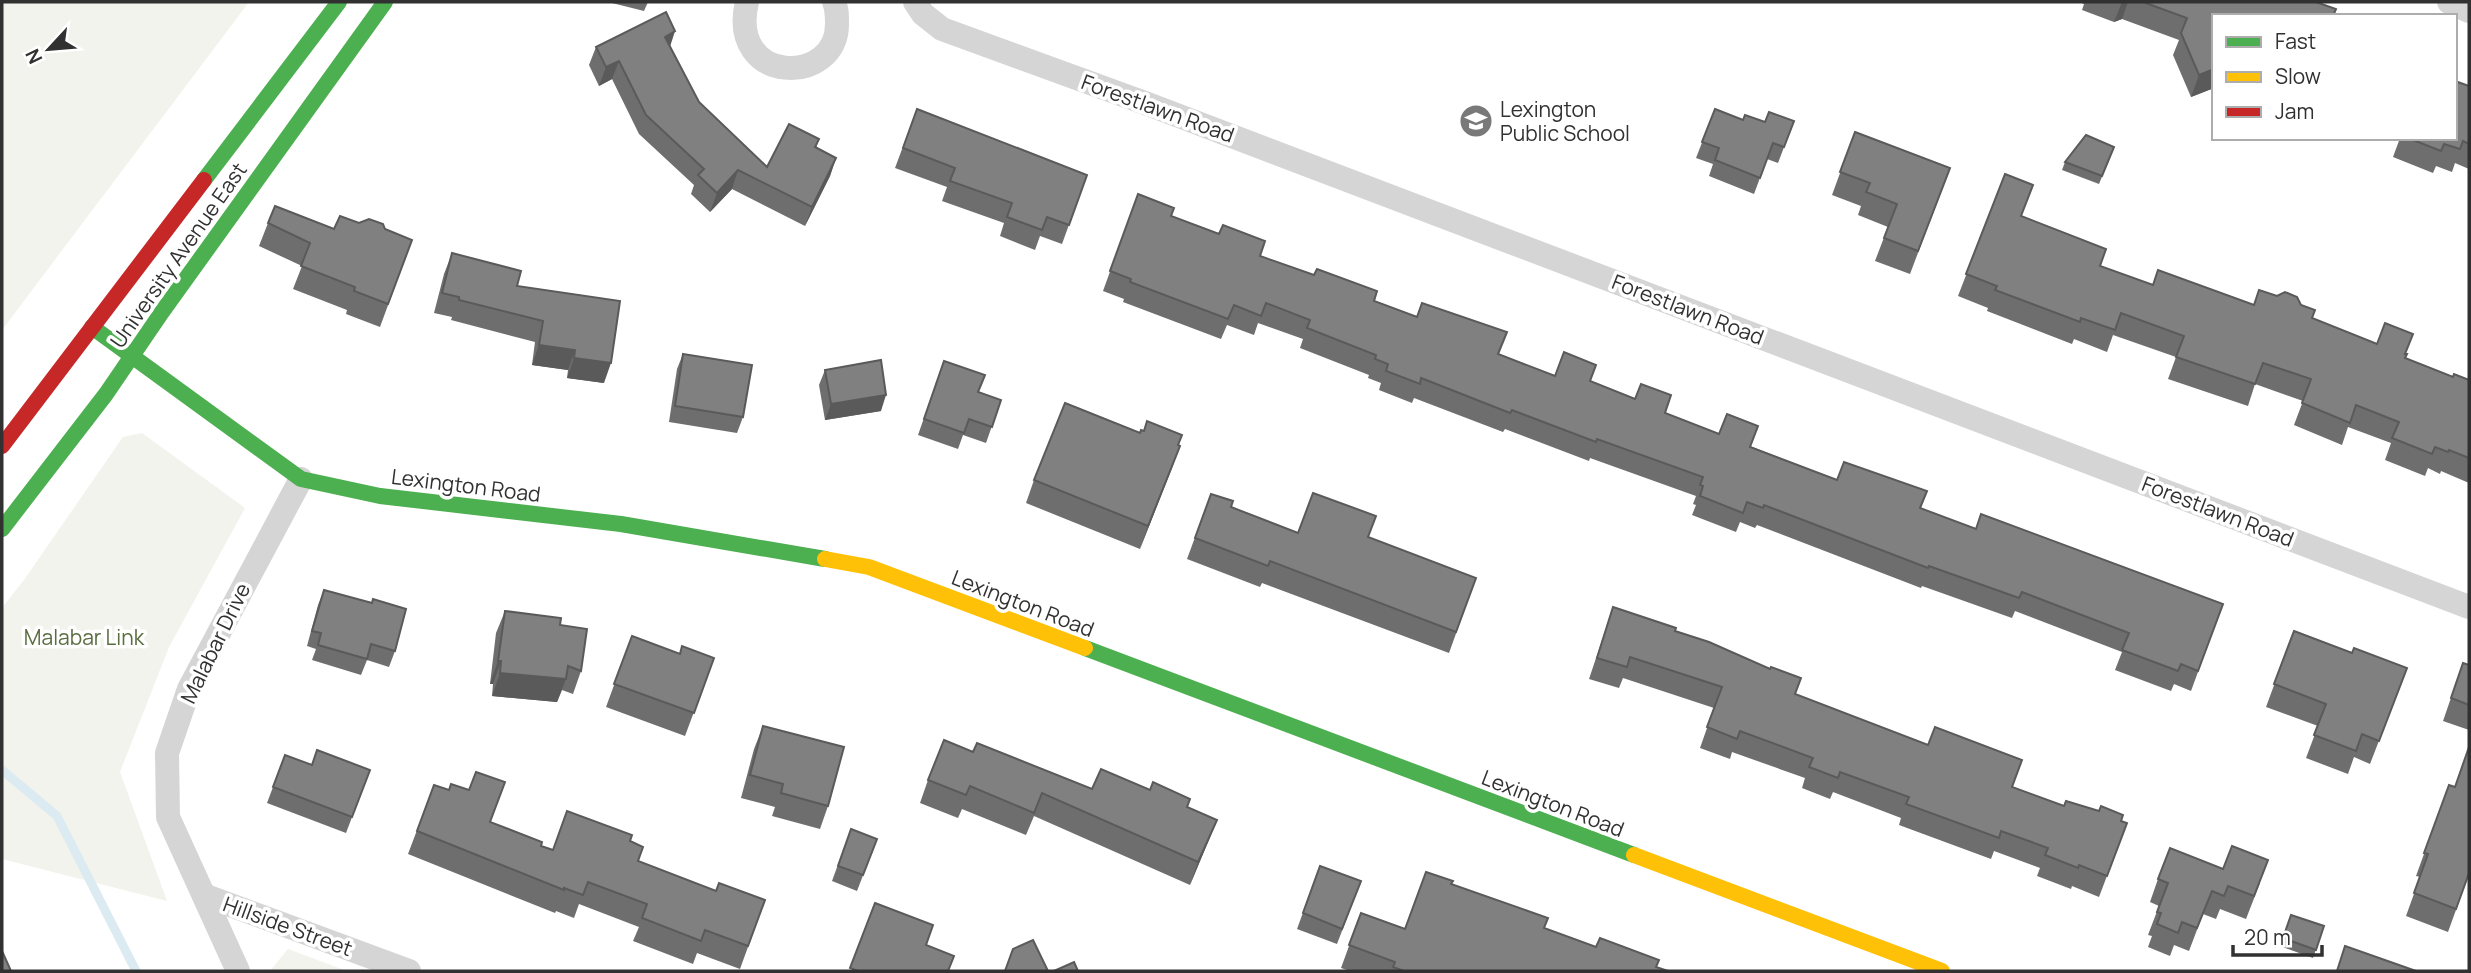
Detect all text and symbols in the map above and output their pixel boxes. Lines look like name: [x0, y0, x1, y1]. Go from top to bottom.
north arrow: [14, 14, 84, 84]
legend: [2212, 14, 2457, 140]
text: Fast: [2275, 27, 2316, 55]
text: N: [19, 45, 48, 68]
text: Slow: [2275, 62, 2321, 90]
street label: Forestlawn Road: [1078, 67, 1238, 149]
place label: Lexington Public School: [1500, 95, 1630, 147]
text: Jam: [2275, 97, 2314, 125]
school or university icon: Lexington Public School: [1457, 102, 1495, 140]
street label: University Avenue East: [103, 157, 253, 353]
street label: Forestlawn Road: [1608, 267, 1768, 351]
street label: Lexington Road: [390, 462, 542, 508]
street label: Forestlawn Road: [2138, 469, 2298, 553]
street label: Lexington Road: [948, 563, 1098, 643]
street label: Malabar Drive: [174, 578, 256, 708]
park label: Malabar Link: [24, 623, 145, 651]
street label: Lexington Road: [1478, 763, 1628, 843]
street label: Hillside Street: [219, 890, 357, 962]
scale bar: [2233, 914, 2322, 958]
text: 20 m: [2244, 923, 2291, 951]

